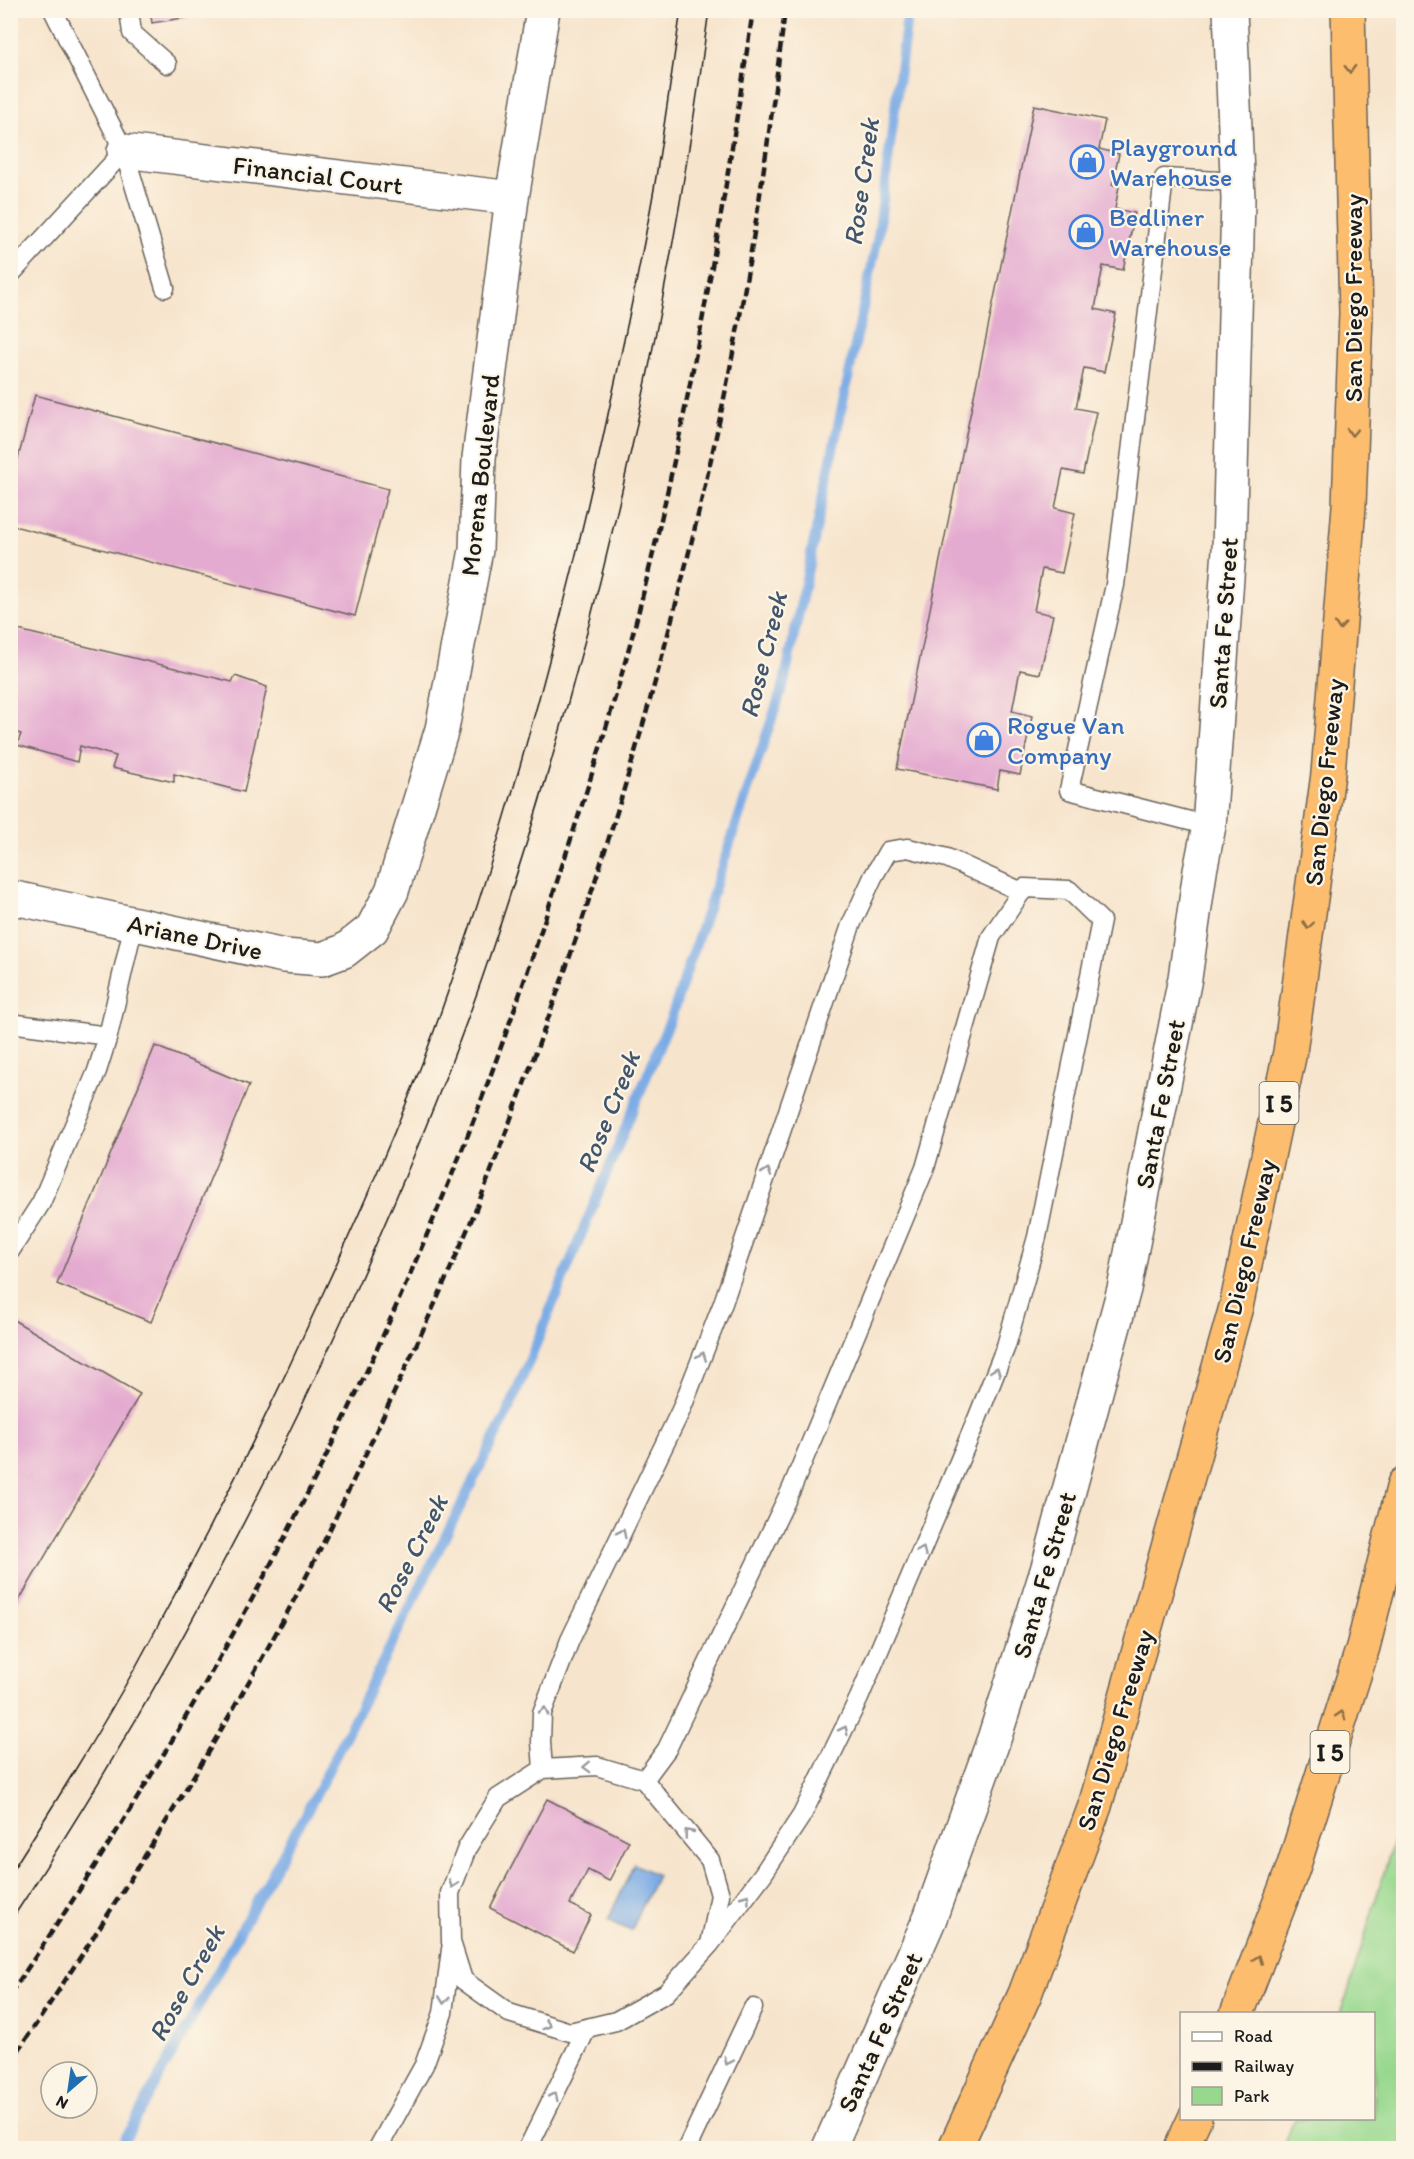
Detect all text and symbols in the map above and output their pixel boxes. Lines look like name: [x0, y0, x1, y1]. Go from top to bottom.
one-way arrow: [1344, 64, 1356, 73]
water label: Rose Creek: [836, 114, 887, 248]
place label: Playground Warehouse: [1110, 131, 1237, 193]
shop icon: Playground Warehouse: [1069, 144, 1105, 180]
street label: Financial Court: [231, 149, 405, 201]
street label: San Diego Freeway: [1337, 194, 1369, 402]
place label: Bedliner Warehouse: [1109, 201, 1231, 263]
shop icon: Bedliner Warehouse: [1068, 214, 1104, 250]
street label: Morena Boulevard: [453, 372, 507, 578]
one-way arrow: [1346, 427, 1358, 436]
street label: Santa Fe Street: [1201, 536, 1245, 710]
water label: Rose Creek: [731, 587, 795, 721]
one-way arrow: [1334, 622, 1347, 631]
street label: San Diego Freeway: [1297, 677, 1351, 887]
place label: Rogue Van Company: [1007, 709, 1125, 771]
shop icon: Rogue Van Company: [966, 722, 1002, 758]
street label: Ariane Drive: [125, 907, 265, 967]
one-way arrow: [1302, 920, 1314, 929]
street label: Santa Fe Street: [1128, 1016, 1192, 1191]
water label: Rose Creek: [569, 1044, 648, 1178]
road number: I 5: [1260, 1082, 1298, 1124]
street label: San Diego Freeway: [1205, 1156, 1283, 1366]
one-way arrow: [760, 1167, 773, 1178]
one-way arrow: [695, 1351, 708, 1361]
one-way arrow: [989, 1366, 1001, 1377]
water label: Rose Creek: [367, 1488, 456, 1619]
street label: Santa Fe Street: [1005, 1488, 1083, 1662]
one-way arrow: [614, 1529, 626, 1540]
one-way arrow: [915, 1546, 927, 1557]
street label: San Diego Freeway: [1069, 1626, 1161, 1834]
one-way arrow: [536, 1706, 549, 1716]
one-way arrow: [1334, 1710, 1346, 1721]
one-way arrow: [836, 1725, 848, 1736]
road number: I 5: [1310, 1731, 1350, 1773]
one-way arrow: [583, 1761, 592, 1774]
one-way arrow: [684, 1828, 695, 1839]
one-way arrow: [448, 1878, 461, 1889]
one-way arrow: [738, 1893, 749, 1904]
water label: Rose Creek: [140, 1917, 233, 2047]
street label: Santa Fe Street: [830, 1947, 930, 2117]
one-way arrow: [1251, 1954, 1263, 1965]
one-way arrow: [439, 1995, 451, 2004]
legend: [1180, 2012, 1375, 2120]
one-way arrow: [541, 2018, 552, 2030]
text: Road: [1234, 2025, 1273, 2047]
one-way arrow: [724, 2055, 736, 2066]
text: Railway: [1234, 2055, 1295, 2077]
north arrow: [39, 2060, 99, 2120]
text: Park: [1234, 2085, 1269, 2107]
text: N: [53, 2092, 71, 2114]
one-way arrow: [547, 2092, 558, 2102]

